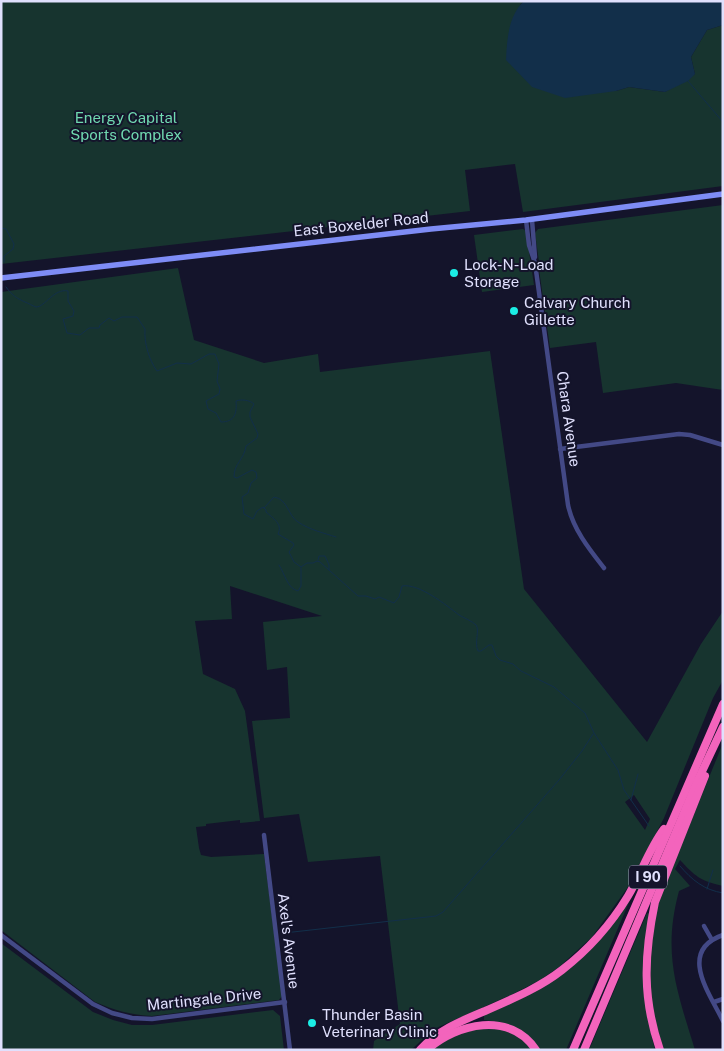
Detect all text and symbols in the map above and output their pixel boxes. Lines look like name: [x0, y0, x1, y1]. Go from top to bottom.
park label: Energy Capital Sports Complex: [70, 109, 182, 143]
street label: East Boxelder Road: [293, 208, 429, 240]
place label: Lock-N-Load Storage: [464, 256, 554, 290]
marker: Lock-N-Load Storage: [448, 267, 460, 279]
place label: Calvary Church Gillette: [524, 294, 630, 328]
marker: Calvary Church Gillette: [508, 305, 520, 317]
street label: Chara Avenue: [554, 370, 584, 468]
road number: I 90: [629, 866, 667, 889]
street label: Axel's Avenue: [275, 892, 303, 990]
street label: Martingale Drive: [146, 985, 262, 1013]
place label: Thunder Basin Veterinary Clinic: [322, 1006, 437, 1040]
marker: Thunder Basin Veterinary Clinic: [306, 1017, 318, 1029]

